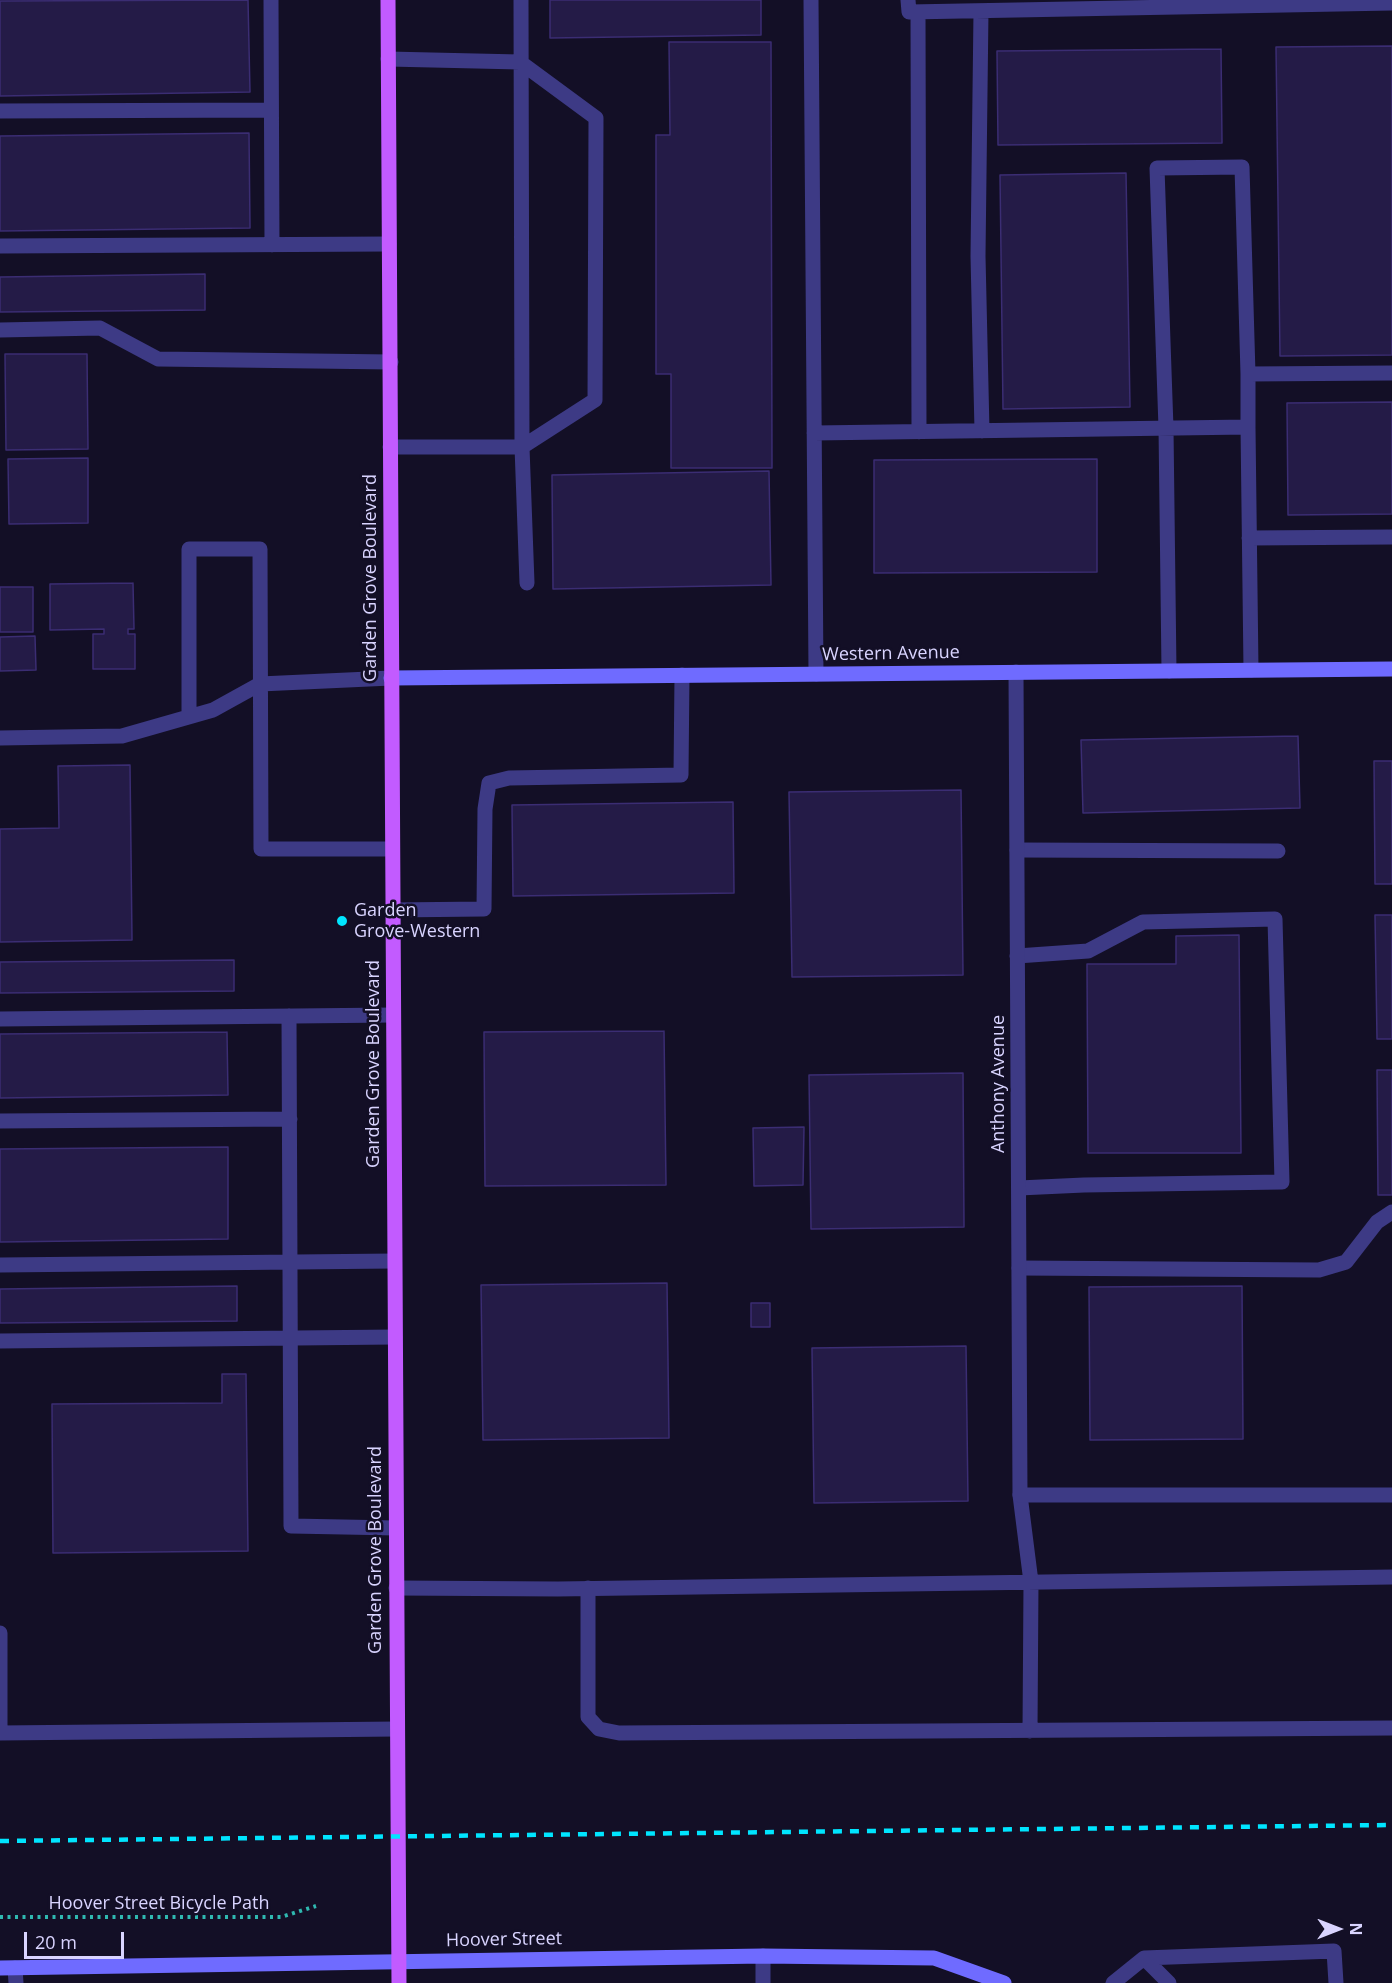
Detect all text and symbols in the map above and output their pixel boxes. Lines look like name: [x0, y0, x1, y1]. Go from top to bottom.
street label: Garden Grove Boulevard: [360, 474, 382, 682]
street label: Western Avenue: [822, 642, 960, 666]
place label: Garden Grove-Western: [354, 900, 480, 942]
marker: Garden Grove-Western: [335, 914, 349, 928]
street label: Garden Grove Boulevard: [363, 960, 385, 1168]
street label: Anthony Avenue: [988, 1015, 1010, 1153]
street label: Garden Grove Boulevard: [365, 1446, 387, 1654]
street label: Hoover Street Bicycle Path: [48, 1893, 270, 1915]
north arrow: [1308, 1899, 1368, 1959]
scale bar: [27, 1920, 128, 1958]
text: N: [1345, 1922, 1367, 1936]
street label: Hoover Street: [446, 1928, 562, 1952]
text: 20 m: [35, 1930, 77, 1954]

